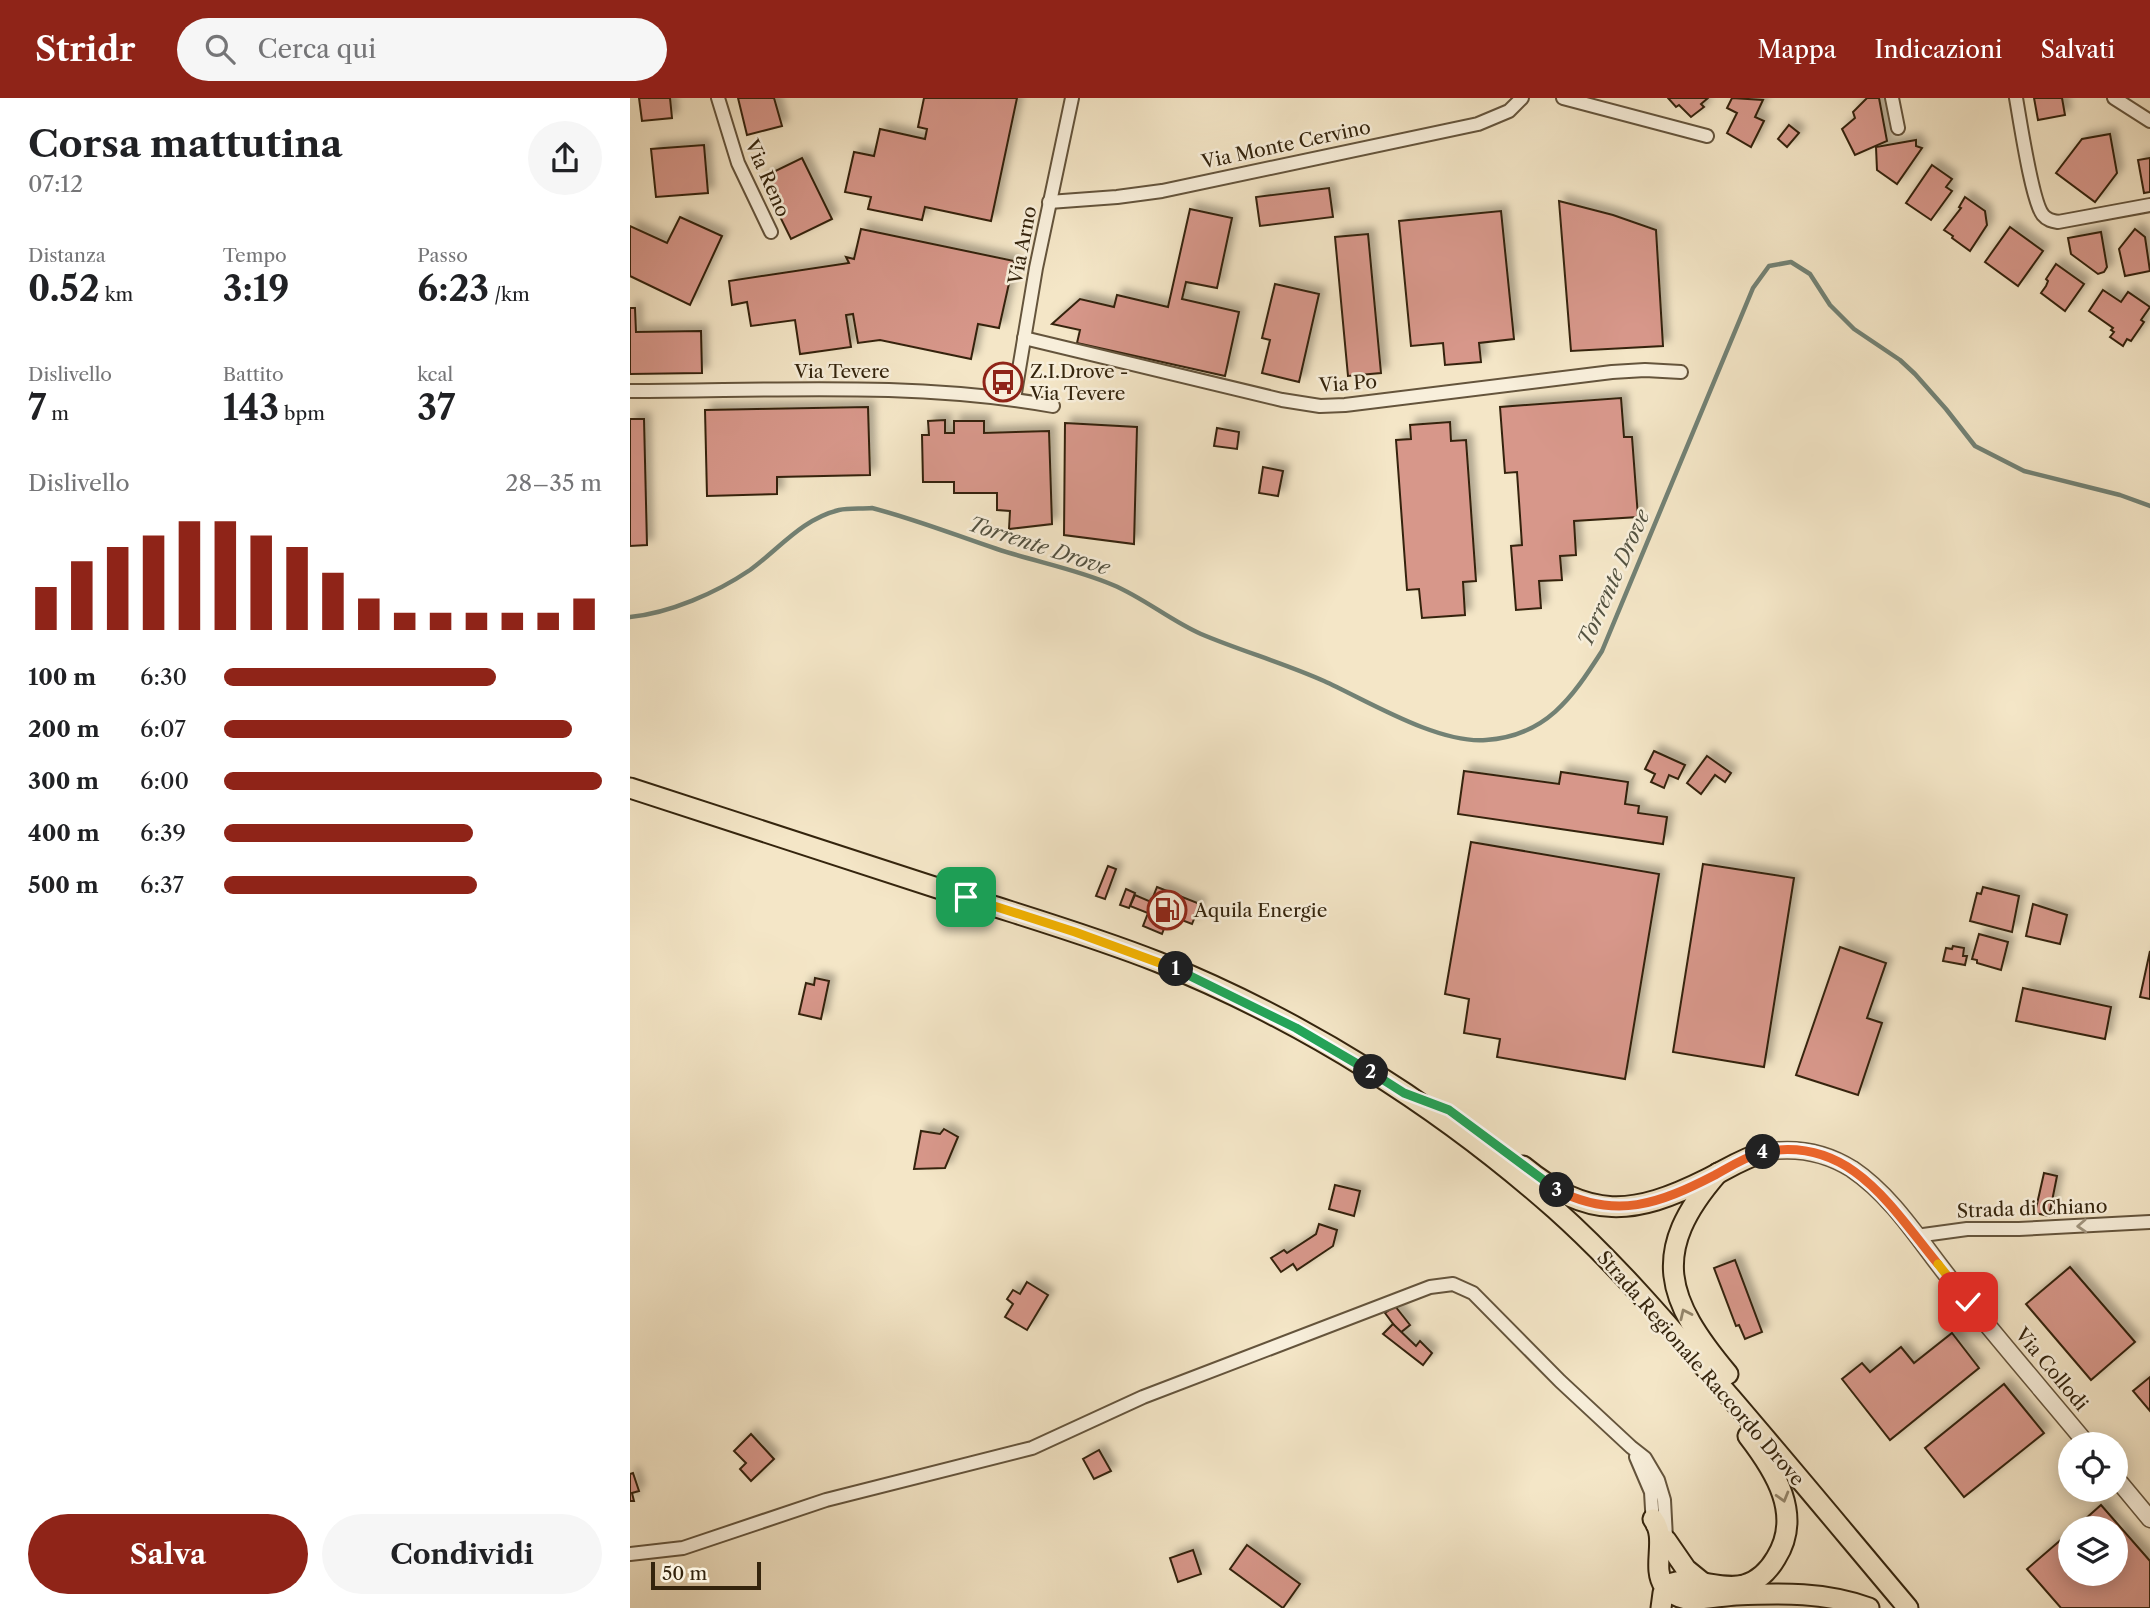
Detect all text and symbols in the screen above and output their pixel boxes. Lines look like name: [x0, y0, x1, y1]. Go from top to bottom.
search box: [177, 18, 667, 81]
text: Stridr: [35, 29, 135, 70]
icon: search: [201, 30, 239, 68]
text: Cerca qui: [257, 33, 376, 65]
text: Mappa: [1757, 35, 1836, 64]
text: Indicazioni: [1874, 35, 2002, 64]
text: Salvati: [2040, 35, 2115, 64]
street label: Via Monte Cervino: [1199, 115, 1373, 174]
text: Corsa mattutina: [28, 120, 343, 167]
button: share: [528, 121, 602, 195]
street label: Via Reno: [740, 135, 795, 220]
text: 07:12: [28, 170, 83, 198]
street label: Via Arno: [1003, 204, 1041, 287]
text: Distanza: [28, 244, 106, 267]
text: Tempo: [223, 244, 287, 267]
text: Passo: [417, 244, 468, 267]
text: 0.52: [28, 267, 100, 310]
text: 3:19: [223, 267, 289, 310]
text: 6:23: [417, 267, 489, 310]
text: km: [100, 283, 133, 306]
text: /km: [489, 283, 530, 306]
street label: Via Tevere: [793, 360, 890, 383]
place label: Z.I.Drove - Via Tevere: [1029, 360, 1128, 405]
bus stop icon: Z.I.Drove - Via Tevere: [982, 361, 1024, 403]
text: Dislivello: [28, 363, 112, 386]
text: Battito: [223, 363, 284, 386]
text: kcal: [417, 363, 453, 386]
street label: Via Po: [1317, 370, 1378, 397]
text: 7: [28, 386, 46, 429]
text: 143: [223, 386, 279, 429]
text: 37: [417, 386, 455, 429]
text: m: [46, 402, 69, 425]
text: bpm: [279, 402, 325, 425]
text: Dislivello: [28, 469, 130, 497]
text: 28–35 m: [505, 469, 602, 497]
water label: Torrente Drove: [1572, 505, 1655, 650]
water label: Torrente Drove: [965, 511, 1114, 580]
text: 100 m: [28, 663, 96, 691]
text: 6:30: [140, 663, 187, 691]
text: 200 m: [28, 715, 100, 743]
text: 6:07: [140, 715, 186, 743]
text: 300 m: [28, 767, 99, 795]
text: 6:00: [140, 767, 189, 795]
text: 400 m: [28, 819, 100, 847]
text: 6:39: [140, 819, 186, 847]
pin: [936, 867, 996, 927]
text: 500 m: [28, 871, 99, 899]
text: 6:37: [140, 871, 184, 899]
icon: arrive: [947, 878, 985, 916]
fuel station icon: Aquila Energie: [1146, 889, 1188, 931]
place label: Aquila Energie: [1193, 899, 1327, 922]
pin: 1: [1158, 952, 1194, 986]
text: 1: [1171, 957, 1180, 980]
pin: 2: [1354, 1054, 1388, 1090]
text: 2: [1365, 1060, 1376, 1083]
pin: 4: [1746, 1134, 1780, 1170]
text: 4: [1757, 1140, 1768, 1163]
pin: 3: [1539, 1172, 1574, 1208]
text: 3: [1551, 1178, 1562, 1201]
street label: Strada di Chiano: [1956, 1194, 2108, 1223]
one-way arrow: [2076, 1218, 2087, 1233]
street label: Strada Regionale Raccordo Drove: [1592, 1246, 1809, 1491]
pin: [1938, 1272, 1998, 1332]
icon: check: [1949, 1283, 1987, 1321]
one-way arrow: [1679, 1309, 1693, 1321]
street label: Via Collodi: [2010, 1323, 2093, 1416]
map controls: [2058, 1432, 2128, 1586]
button: locate: [2058, 1432, 2128, 1502]
one-way arrow: [1775, 1491, 1789, 1503]
button: Salva: [28, 1514, 308, 1594]
button: Condividi: [322, 1514, 602, 1594]
button: layers: [2058, 1516, 2128, 1586]
scale bar: [651, 1559, 761, 1591]
text: 50 m: [662, 1562, 707, 1585]

